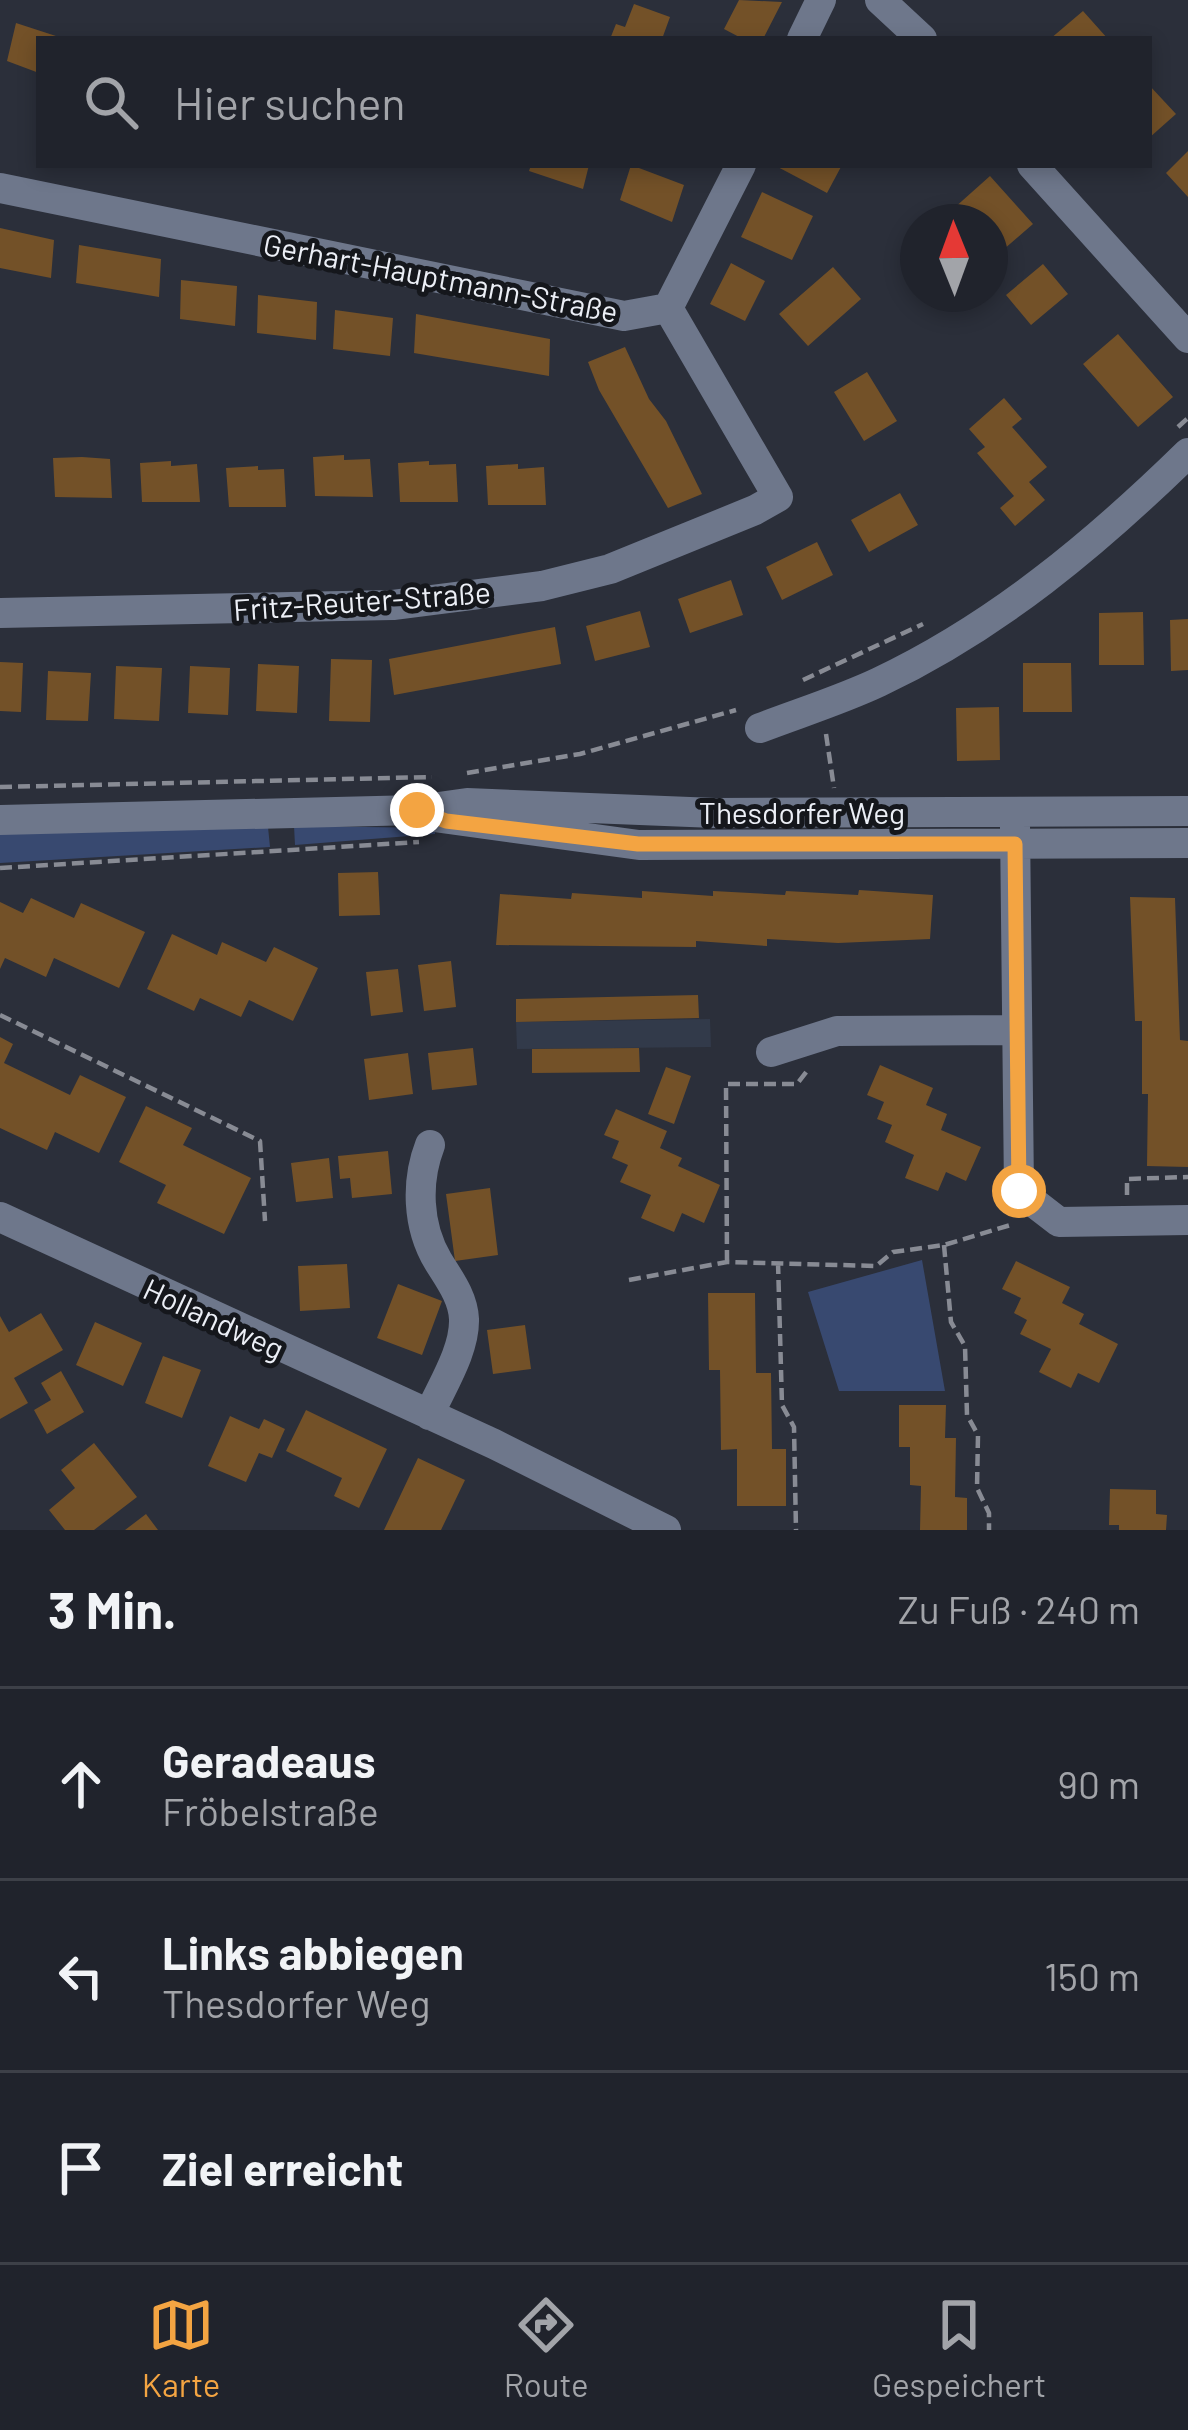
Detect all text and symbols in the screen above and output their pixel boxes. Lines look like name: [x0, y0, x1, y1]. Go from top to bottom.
search box: [36, 36, 1152, 168]
icon: search: [78, 69, 144, 135]
text: Hier suchen: [174, 75, 406, 129]
north arrow: [900, 204, 1008, 312]
street label: Gerhart-Hauptmann-Straße: [261, 225, 621, 329]
street label: Fritz-Reuter-Straße: [232, 573, 492, 627]
route end: [390, 783, 444, 837]
street label: Thesdorfer Weg: [699, 794, 905, 830]
route start: [992, 1164, 1046, 1218]
street label: Hollandweg: [138, 1270, 290, 1366]
text: 3 Min.: [48, 1578, 176, 1639]
text: Zu Fuß · 240 m: [897, 1585, 1140, 1632]
text: Geradeaus: [162, 1733, 375, 1787]
icon: ahead: [48, 1751, 114, 1817]
text: 90 m: [1058, 1760, 1140, 1807]
text: Fröbelstraße: [162, 1787, 379, 1834]
text: Links abbiegen: [162, 1925, 464, 1979]
icon: left: [48, 1943, 114, 2009]
text: 150 m: [1044, 1952, 1140, 1999]
text: Thesdorfer Weg: [162, 1979, 430, 2026]
icon: arrive: [48, 2135, 114, 2201]
text: Ziel erreicht: [162, 2141, 403, 2195]
tab: Karte: [142, 2292, 220, 2404]
tab: Route: [504, 2292, 589, 2404]
tab: Gespeichert: [872, 2292, 1046, 2404]

